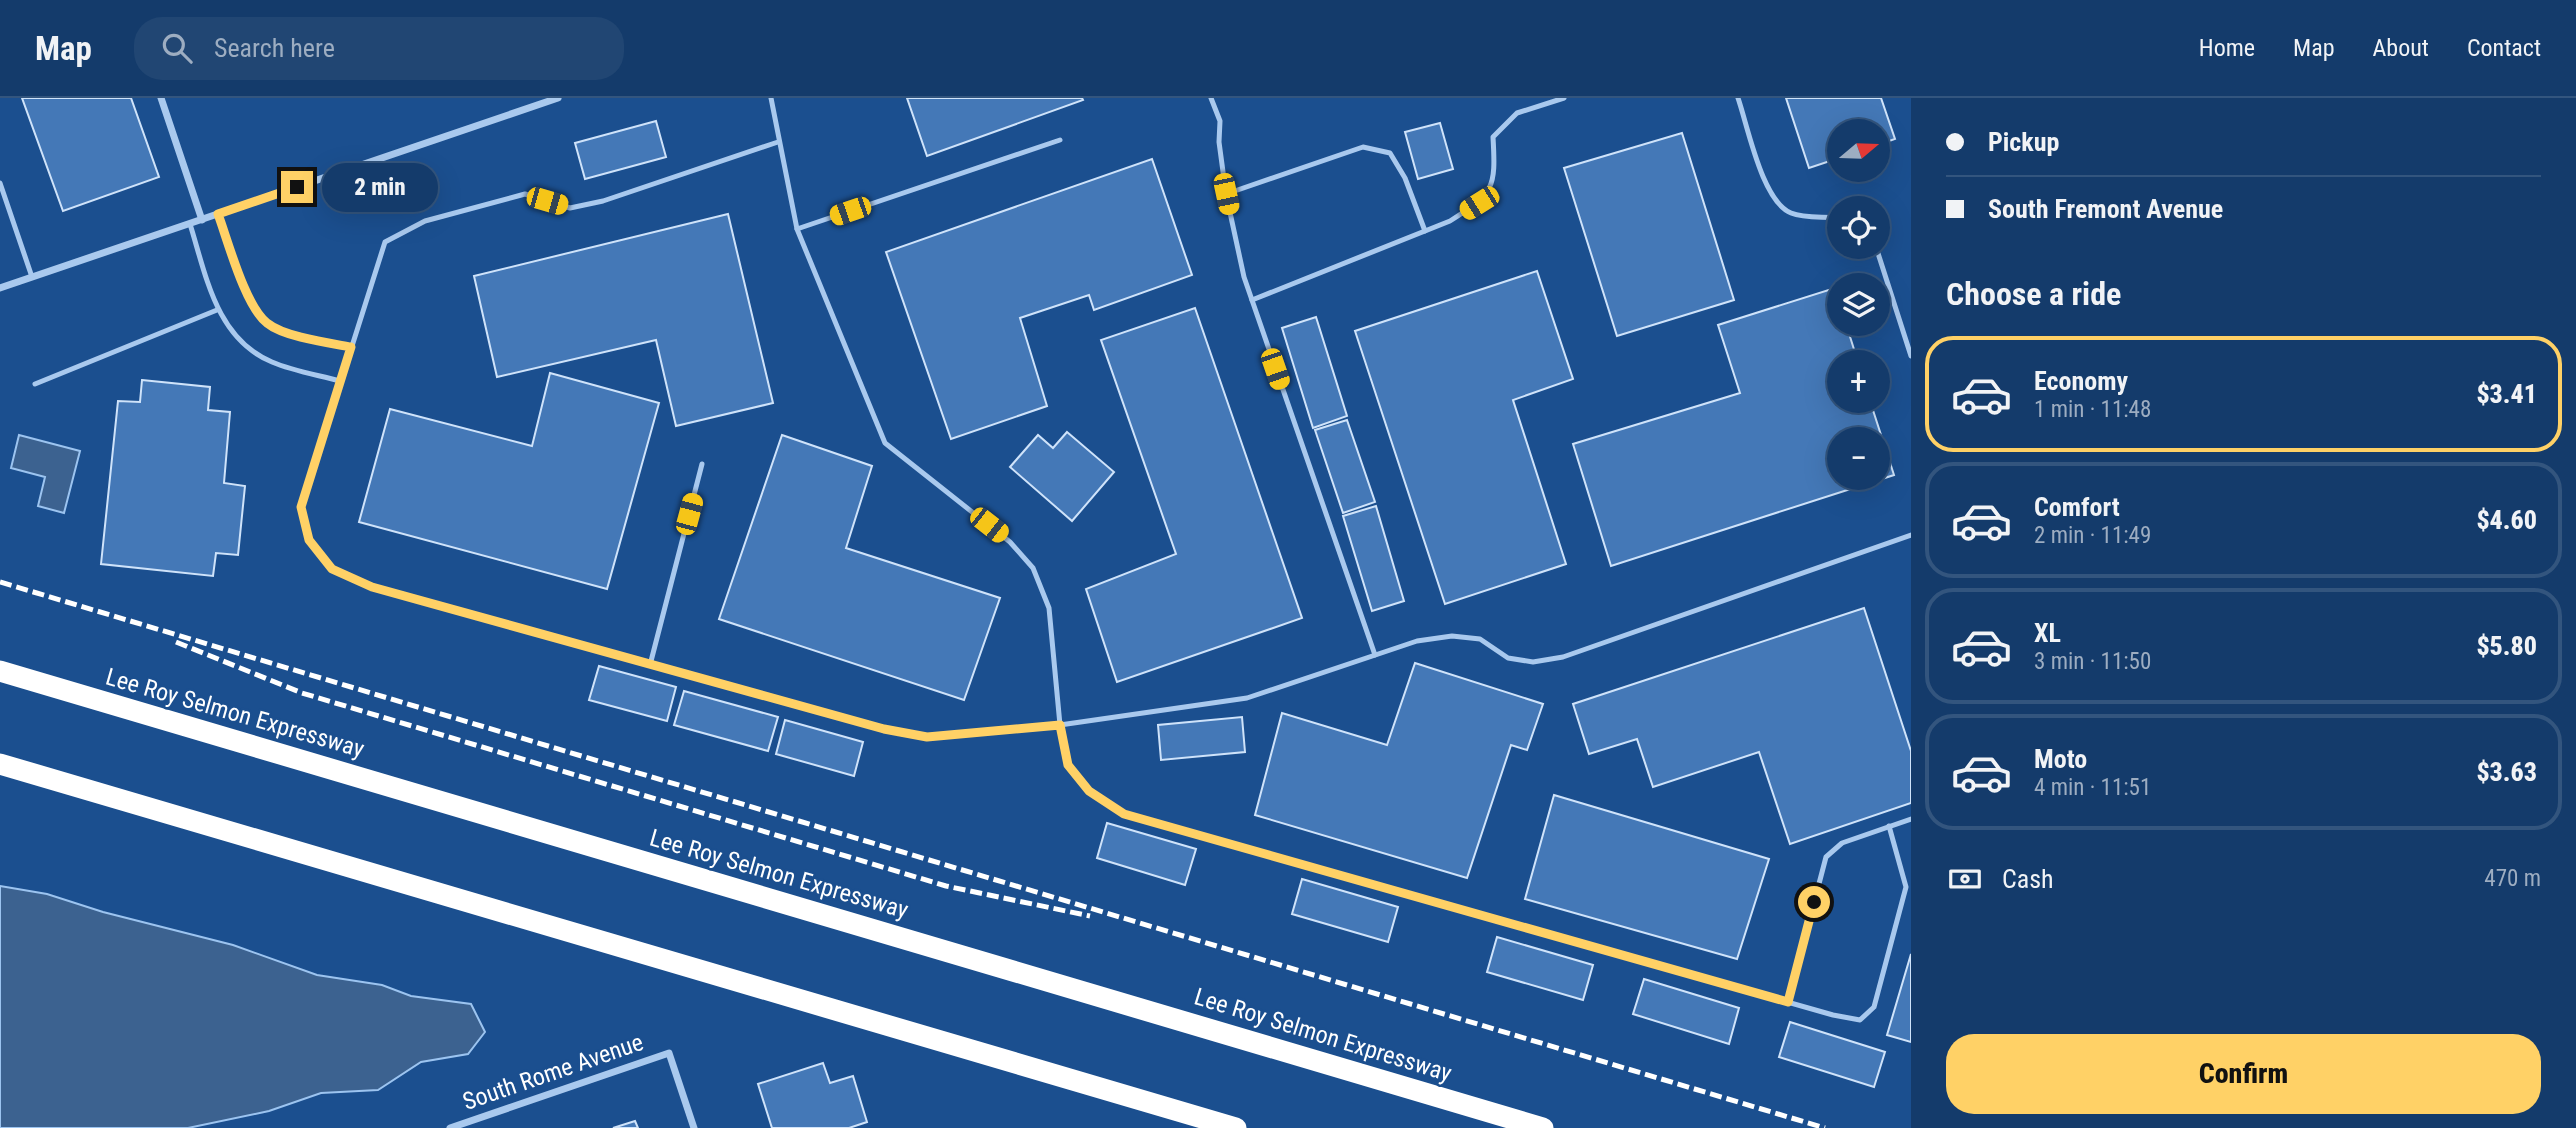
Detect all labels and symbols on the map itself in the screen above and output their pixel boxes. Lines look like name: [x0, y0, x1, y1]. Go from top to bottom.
north arrow: [1827, 119, 1890, 182]
callout: 2 min: [322, 162, 437, 212]
route end: [281, 171, 313, 203]
car: [1212, 171, 1241, 217]
car: [1456, 183, 1503, 223]
car: [524, 185, 571, 217]
car: [827, 194, 874, 228]
car: [1259, 346, 1292, 392]
car: [674, 491, 705, 537]
car: [966, 504, 1013, 546]
street label: Lee Roy Selmon Expressway: [103, 663, 367, 763]
street label: Lee Roy Selmon Expressway: [647, 824, 911, 924]
route start: [1798, 886, 1830, 918]
street label: Lee Roy Selmon Expressway: [1191, 983, 1455, 1087]
street label: South Rome Avenue: [459, 1028, 647, 1116]

